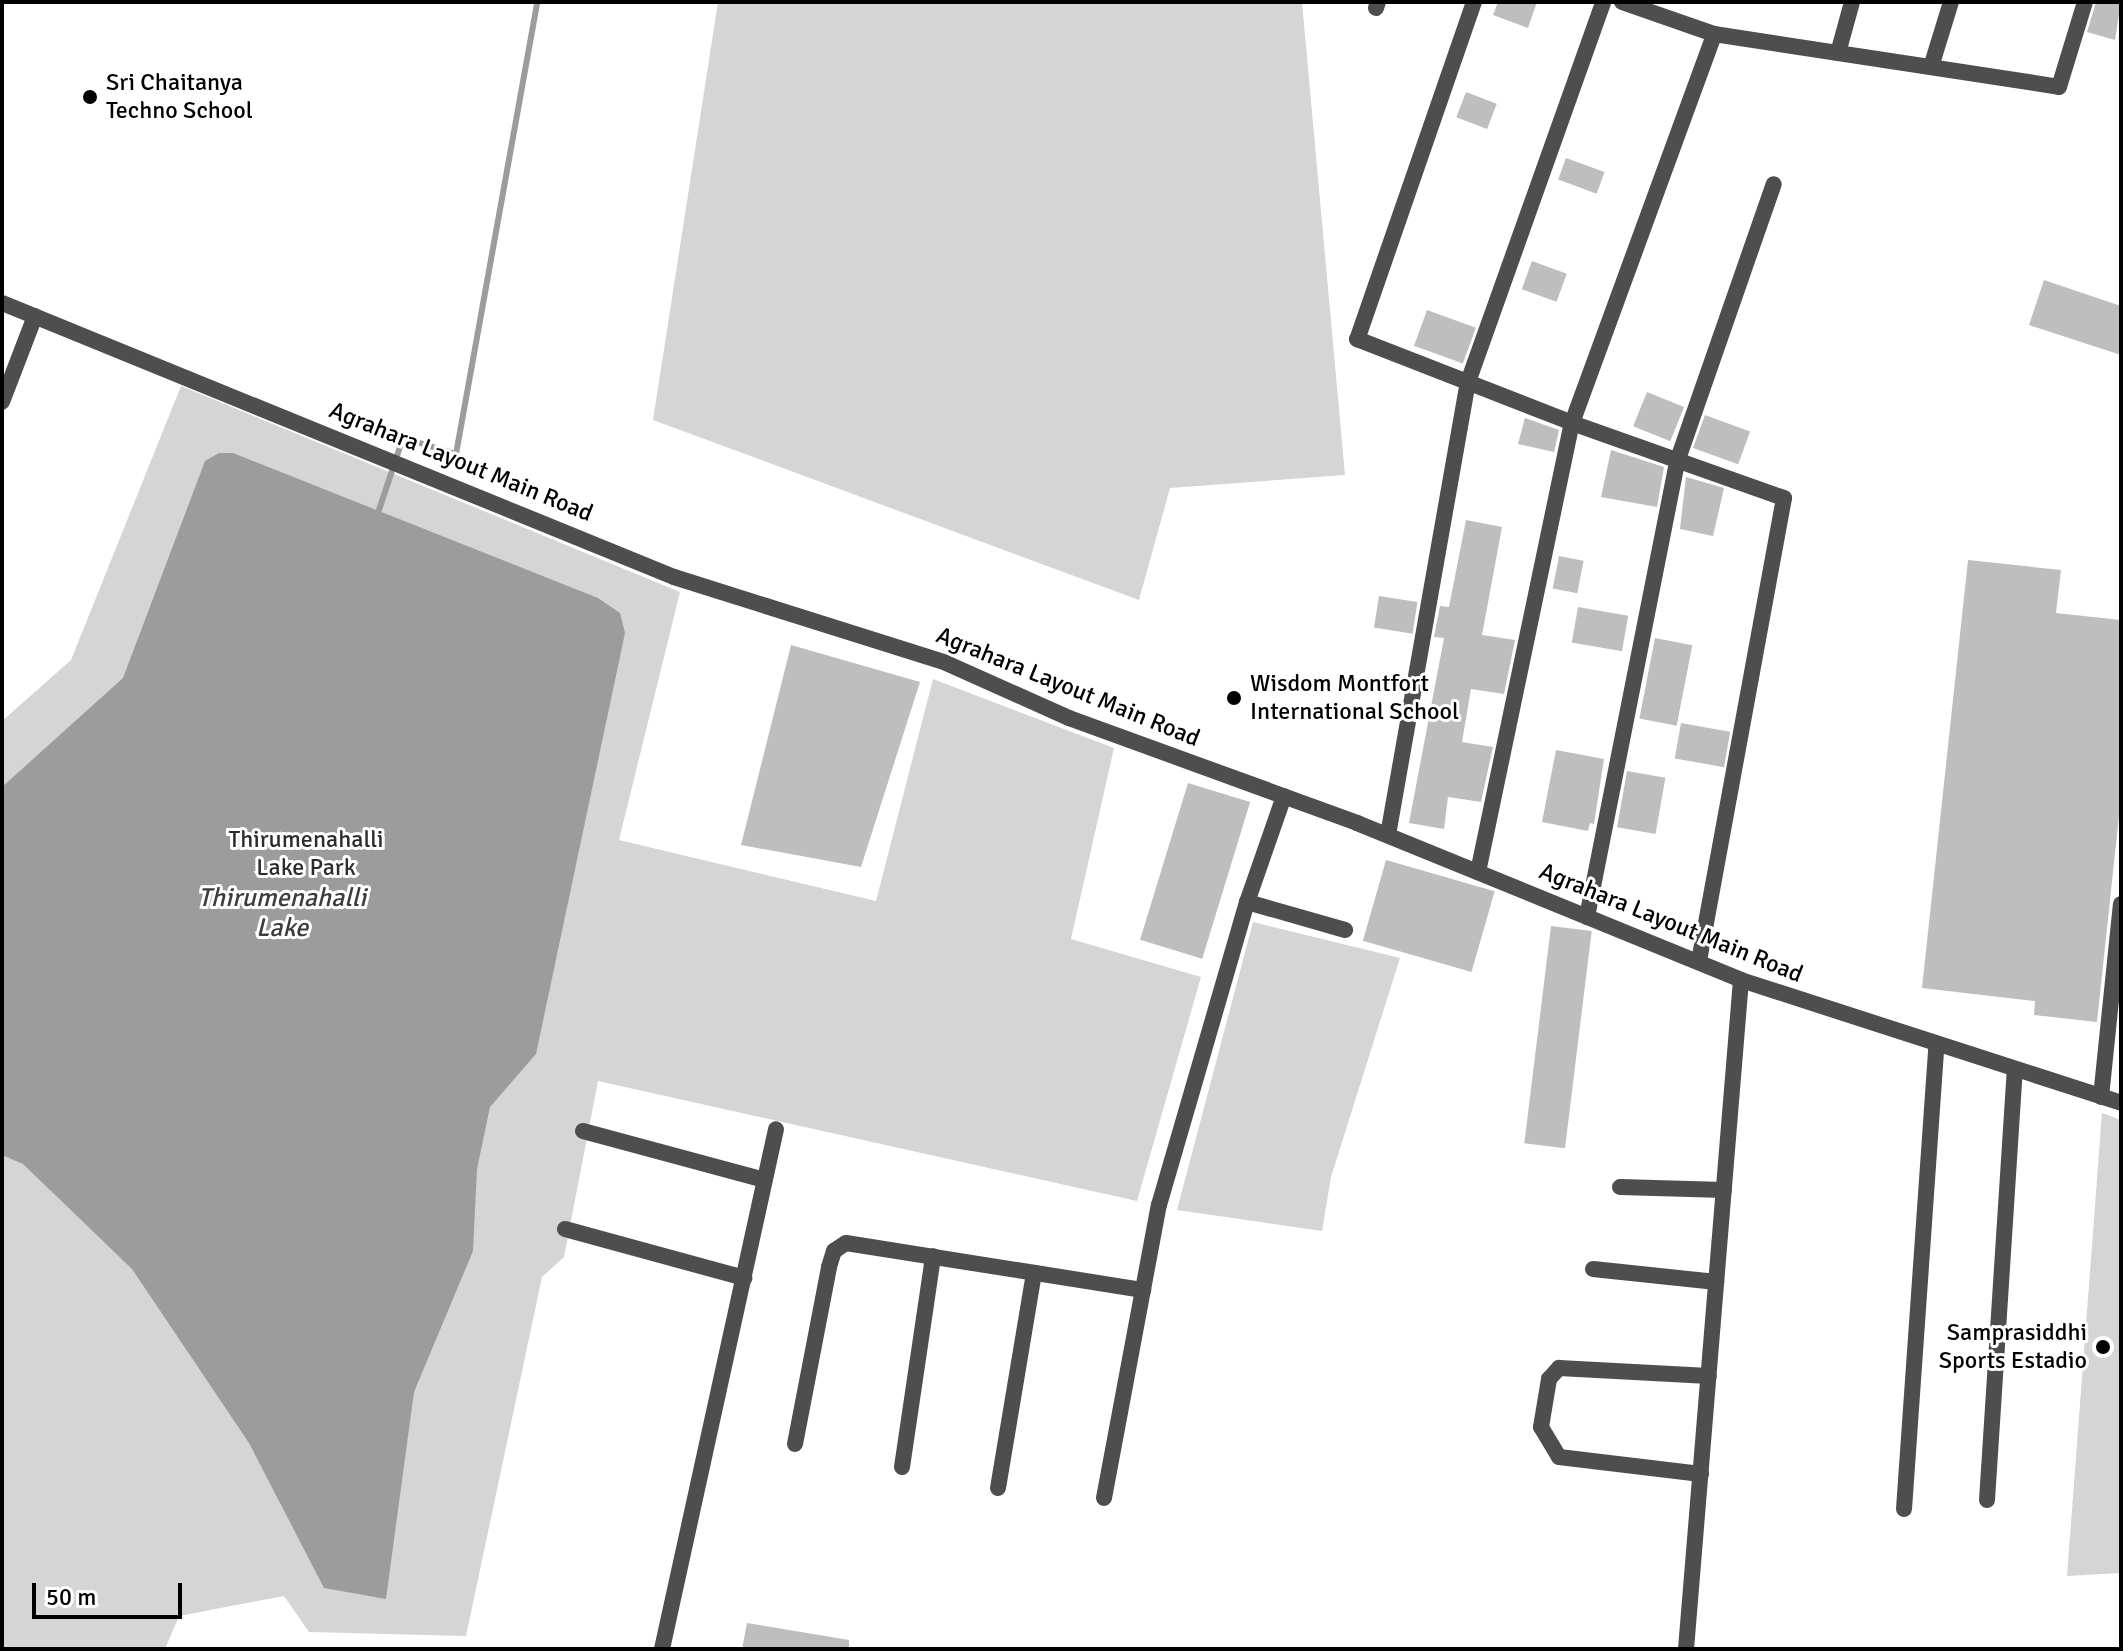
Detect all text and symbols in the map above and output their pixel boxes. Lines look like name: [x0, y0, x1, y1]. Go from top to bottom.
place label: Sri Chaitanya Techno School: [106, 69, 253, 125]
marker: Sri Chaitanya Techno School: [81, 88, 99, 106]
street label: Agrahara Layout Main Road: [325, 396, 597, 528]
street label: Agrahara Layout Main Road: [932, 621, 1204, 753]
place label: Wisdom Montfort International School: [1250, 670, 1459, 726]
marker: Wisdom Montfort International School: [1225, 689, 1243, 707]
park label: Thirumenahalli Lake Park: [228, 826, 384, 882]
street label: Agrahara Layout Main Road: [1535, 857, 1807, 989]
water label: Thirumenahalli Lake: [198, 883, 366, 944]
place label: Samprasiddhi Sports Estadio: [1939, 1319, 2087, 1375]
marker: Samprasiddhi Sports Estadio: [2094, 1338, 2112, 1356]
scale bar: [36, 1567, 186, 1617]
text: 50 m: [46, 1582, 96, 1612]

